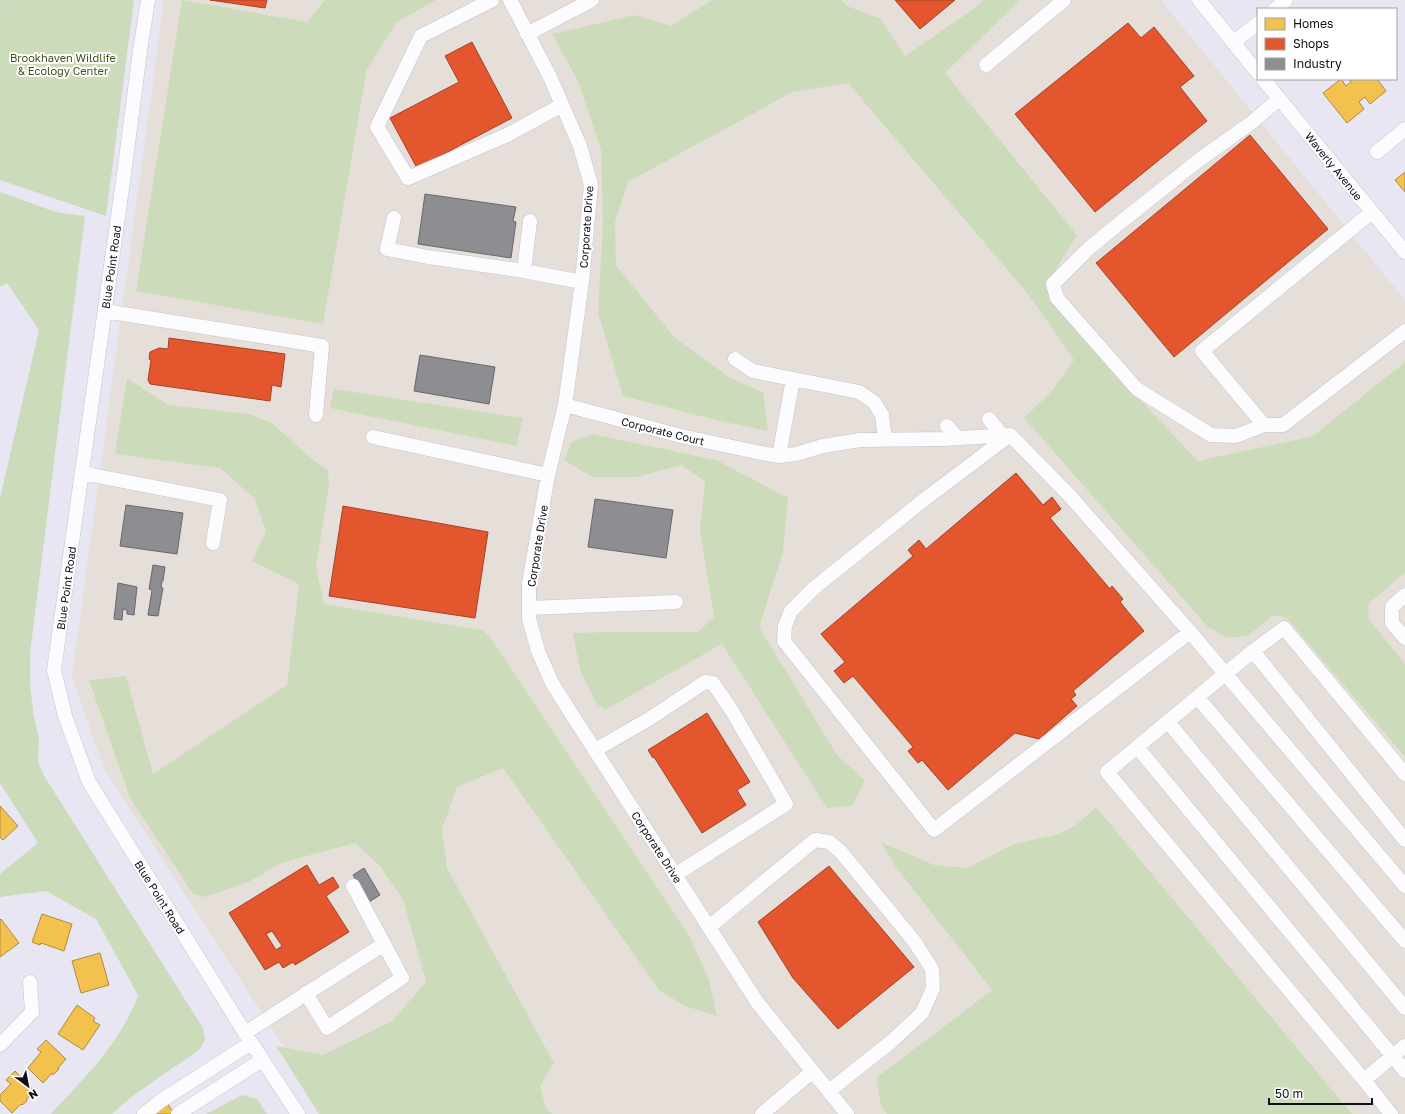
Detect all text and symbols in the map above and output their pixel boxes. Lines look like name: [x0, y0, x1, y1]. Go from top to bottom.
legend: [1257, 8, 1397, 80]
text: Homes: [1293, 16, 1333, 31]
text: Shops: [1293, 36, 1329, 51]
park label: Brookhaven Wildlife & Ecology Center: [10, 51, 116, 77]
text: Industry: [1293, 56, 1342, 71]
street label: Waverly Avenue: [1303, 129, 1365, 203]
street label: Corporate Drive: [577, 185, 595, 269]
street label: Blue Point Road: [99, 224, 123, 310]
street label: Corporate Court: [620, 414, 706, 448]
street label: Corporate Drive: [524, 504, 550, 588]
street label: Blue Point Road: [54, 545, 78, 631]
street label: Corporate Drive: [629, 809, 685, 885]
street label: Blue Point Road: [132, 858, 188, 936]
north arrow: [8, 1066, 48, 1106]
scale bar: [1269, 1080, 1372, 1106]
text: 50 m: [1275, 1086, 1303, 1101]
text: N: [27, 1087, 41, 1103]

